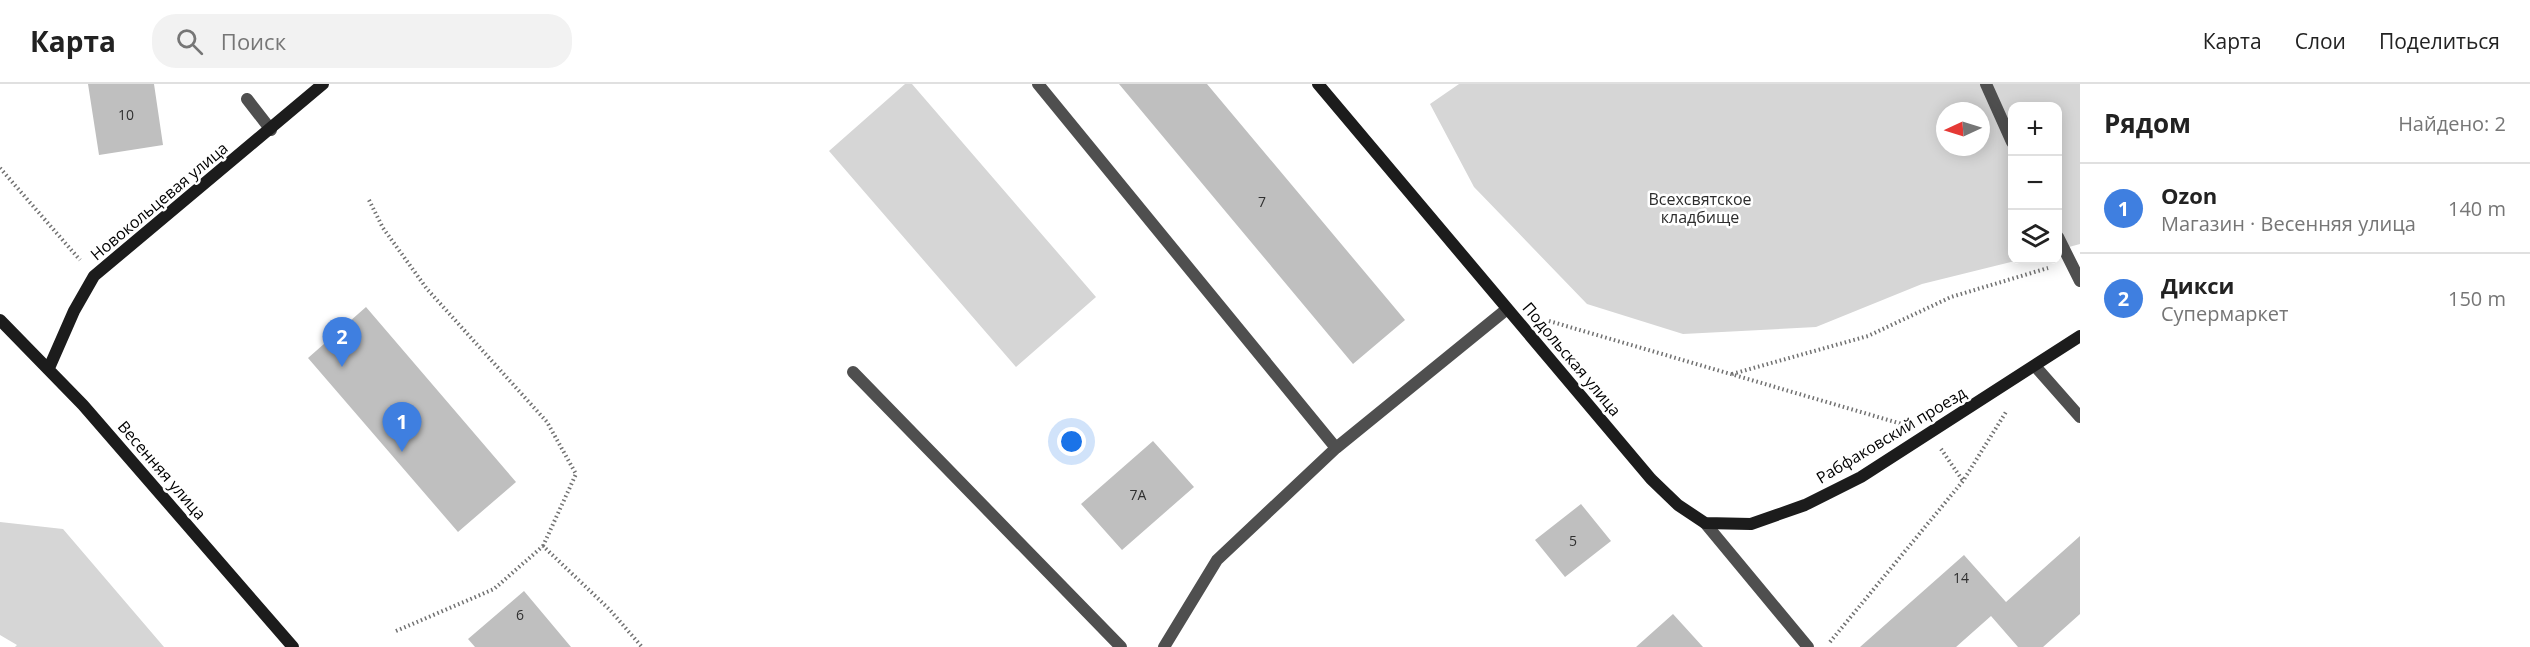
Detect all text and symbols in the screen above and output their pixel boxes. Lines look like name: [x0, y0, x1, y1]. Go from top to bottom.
search box: [152, 14, 572, 68]
text: Карта: [30, 22, 116, 60]
icon: search: [173, 25, 206, 58]
text: Поиск: [221, 26, 286, 56]
text: Карта: [2203, 27, 2262, 55]
text: Слои: [2295, 27, 2346, 55]
text: Поделиться: [2379, 27, 2500, 55]
north arrow: [1936, 102, 1990, 156]
map controls: [2008, 102, 2062, 264]
button: +: [2008, 102, 2062, 156]
house number: 10: [118, 105, 134, 124]
text: Рядом: [2104, 105, 2191, 141]
text: Найдено: 2: [2398, 110, 2506, 137]
street label: Новокольцевая улица: [86, 137, 232, 265]
button: −: [2008, 156, 2062, 210]
text: Ozon: [2161, 180, 2217, 210]
park label: Всехсвятское кладбище: [1648, 188, 1752, 228]
house number: 7: [1258, 192, 1266, 211]
text: 1: [2118, 195, 2129, 222]
text: 140 m: [2448, 195, 2506, 222]
button: layers: [2008, 210, 2062, 264]
text: Магазин · Весенняя улица: [2161, 210, 2416, 237]
text: Дикси: [2161, 270, 2234, 300]
text: 2: [2118, 285, 2129, 312]
text: 150 m: [2448, 285, 2506, 312]
street label: Подольская улица: [1518, 297, 1626, 421]
text: Супермаркет: [2161, 300, 2288, 327]
pin: 2: [322, 318, 362, 367]
street label: Рабфаковский проезд: [1812, 382, 1970, 488]
pin: 1: [382, 402, 422, 452]
street label: Весенняя улица: [113, 416, 211, 524]
your location: [1057, 427, 1086, 456]
house number: 7А: [1130, 485, 1147, 504]
house number: 5: [1569, 531, 1577, 550]
house number: 14: [1953, 568, 1969, 587]
house number: 6: [516, 605, 524, 624]

